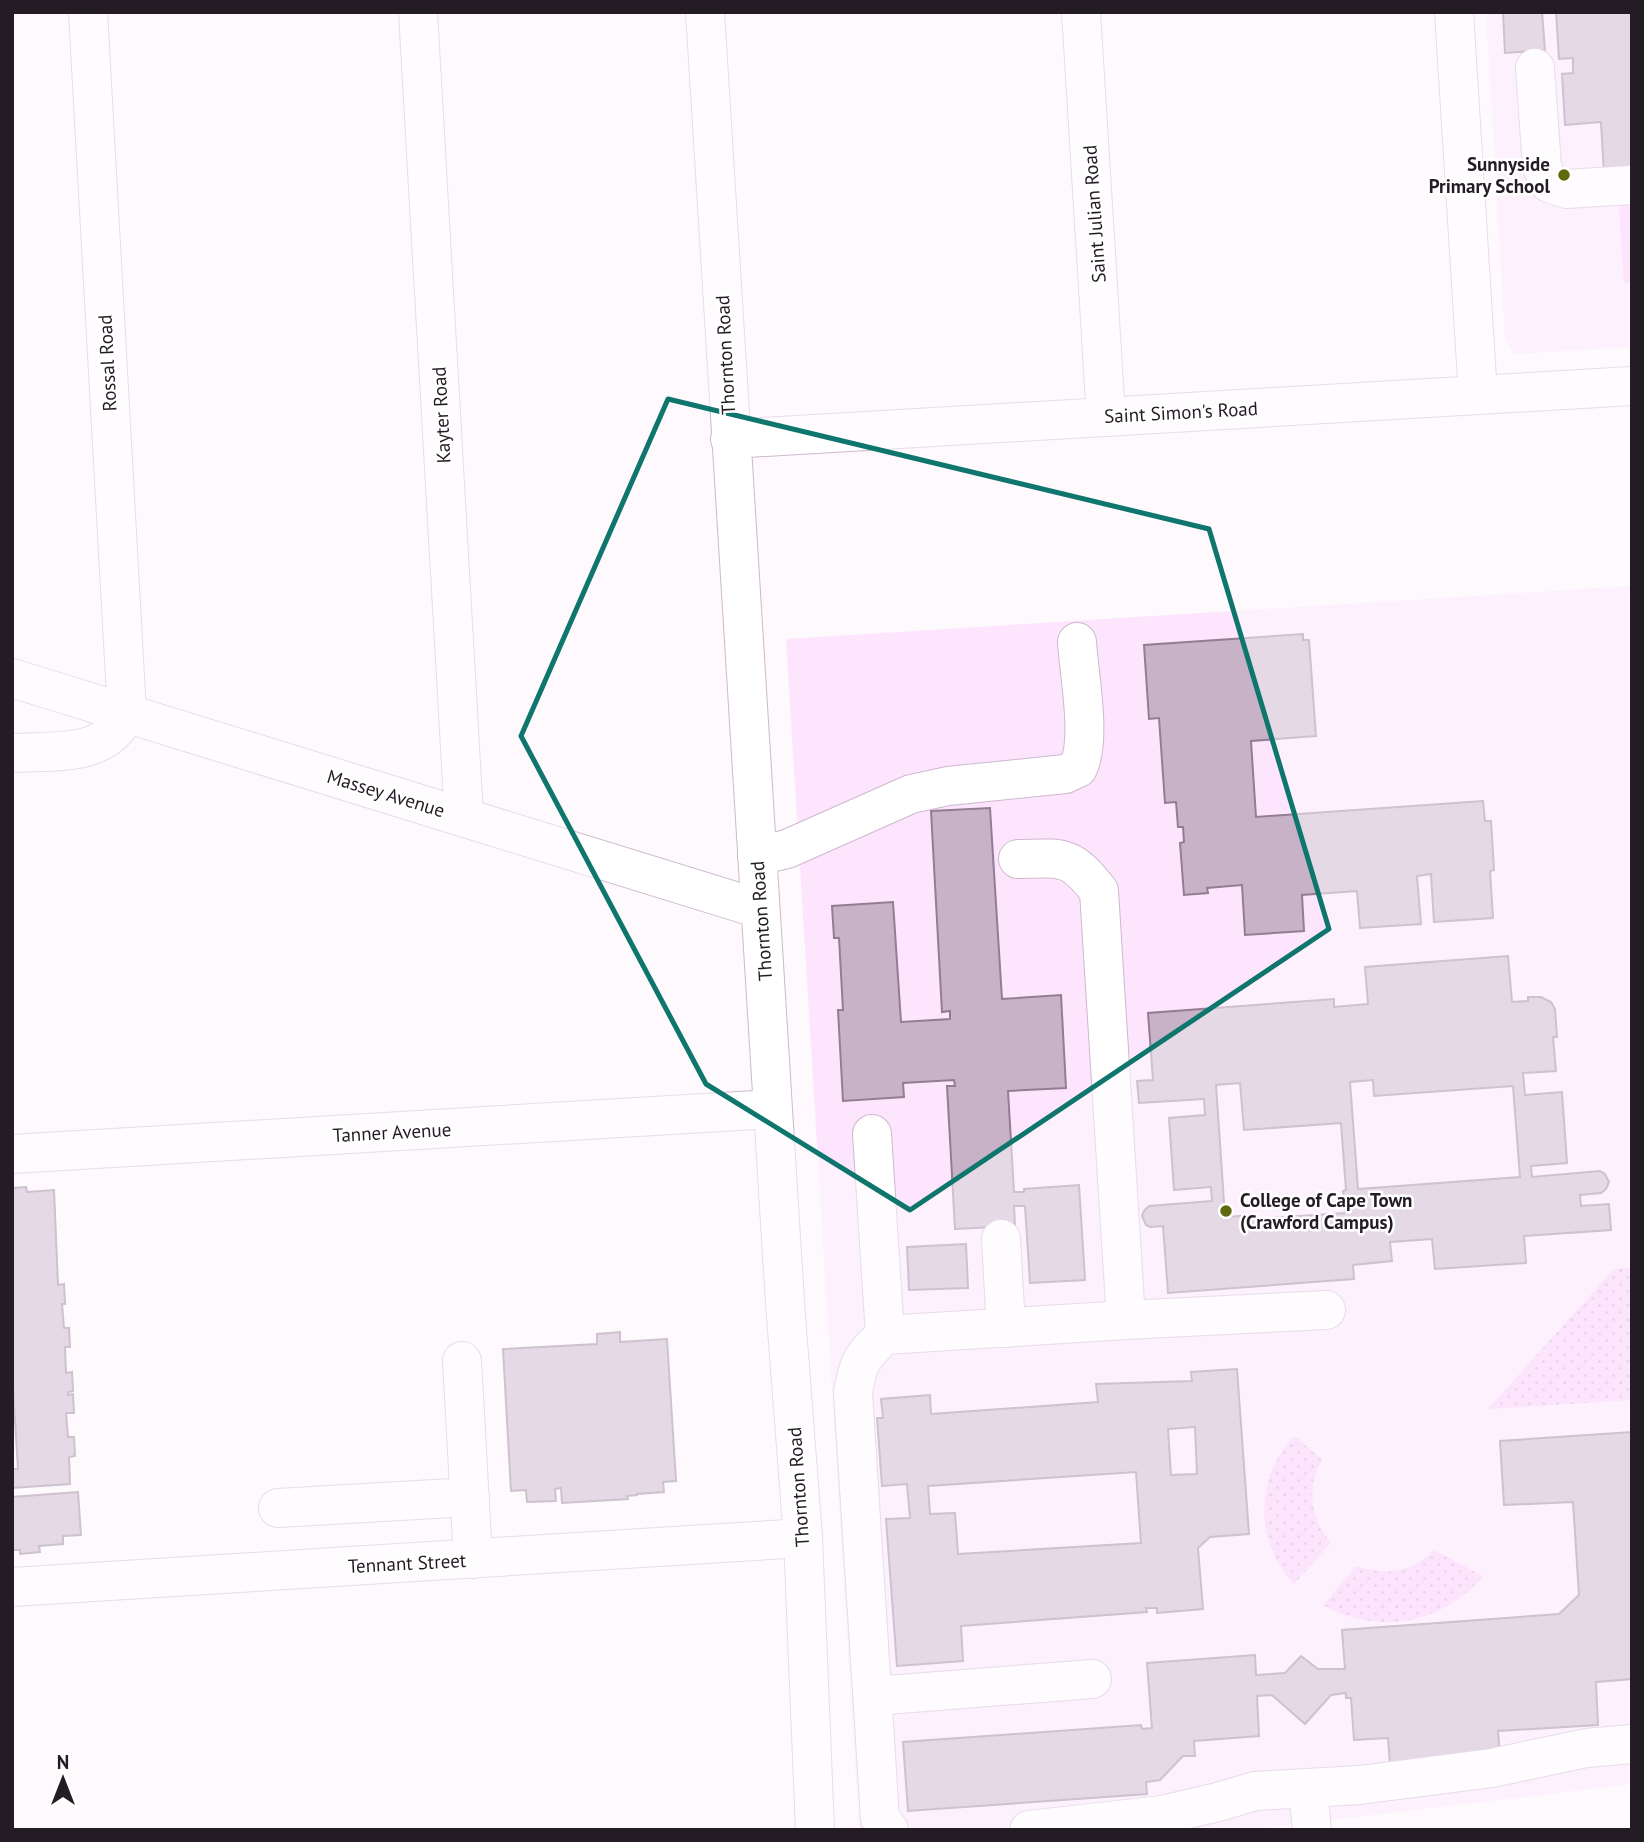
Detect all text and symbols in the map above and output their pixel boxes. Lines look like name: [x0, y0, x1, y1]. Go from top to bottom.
street label: Saint Julian Road: [1077, 144, 1111, 284]
place label: Sunnyside Primary School: [1429, 152, 1550, 198]
marker: Sunnyside Primary School: [1556, 167, 1572, 183]
street label: Thornton Road: [710, 294, 740, 416]
street label: Rossal Road: [92, 314, 122, 412]
street label: Kayter Road: [426, 366, 456, 464]
street label: Saint Simon's Road: [1103, 396, 1259, 428]
street label: Massey Avenue: [324, 764, 448, 822]
street label: Thornton Road: [745, 860, 777, 982]
street label: Tanner Avenue: [332, 1117, 452, 1147]
place label: College of Cape Town (Crawford Campus): [1240, 1188, 1412, 1234]
marker: College of Cape Town (Crawford Campus): [1218, 1203, 1234, 1219]
street label: Thornton Road: [782, 1426, 814, 1548]
street label: Tennant Street: [347, 1548, 467, 1578]
north arrow: [28, 1744, 98, 1814]
text: N: [57, 1750, 69, 1774]

